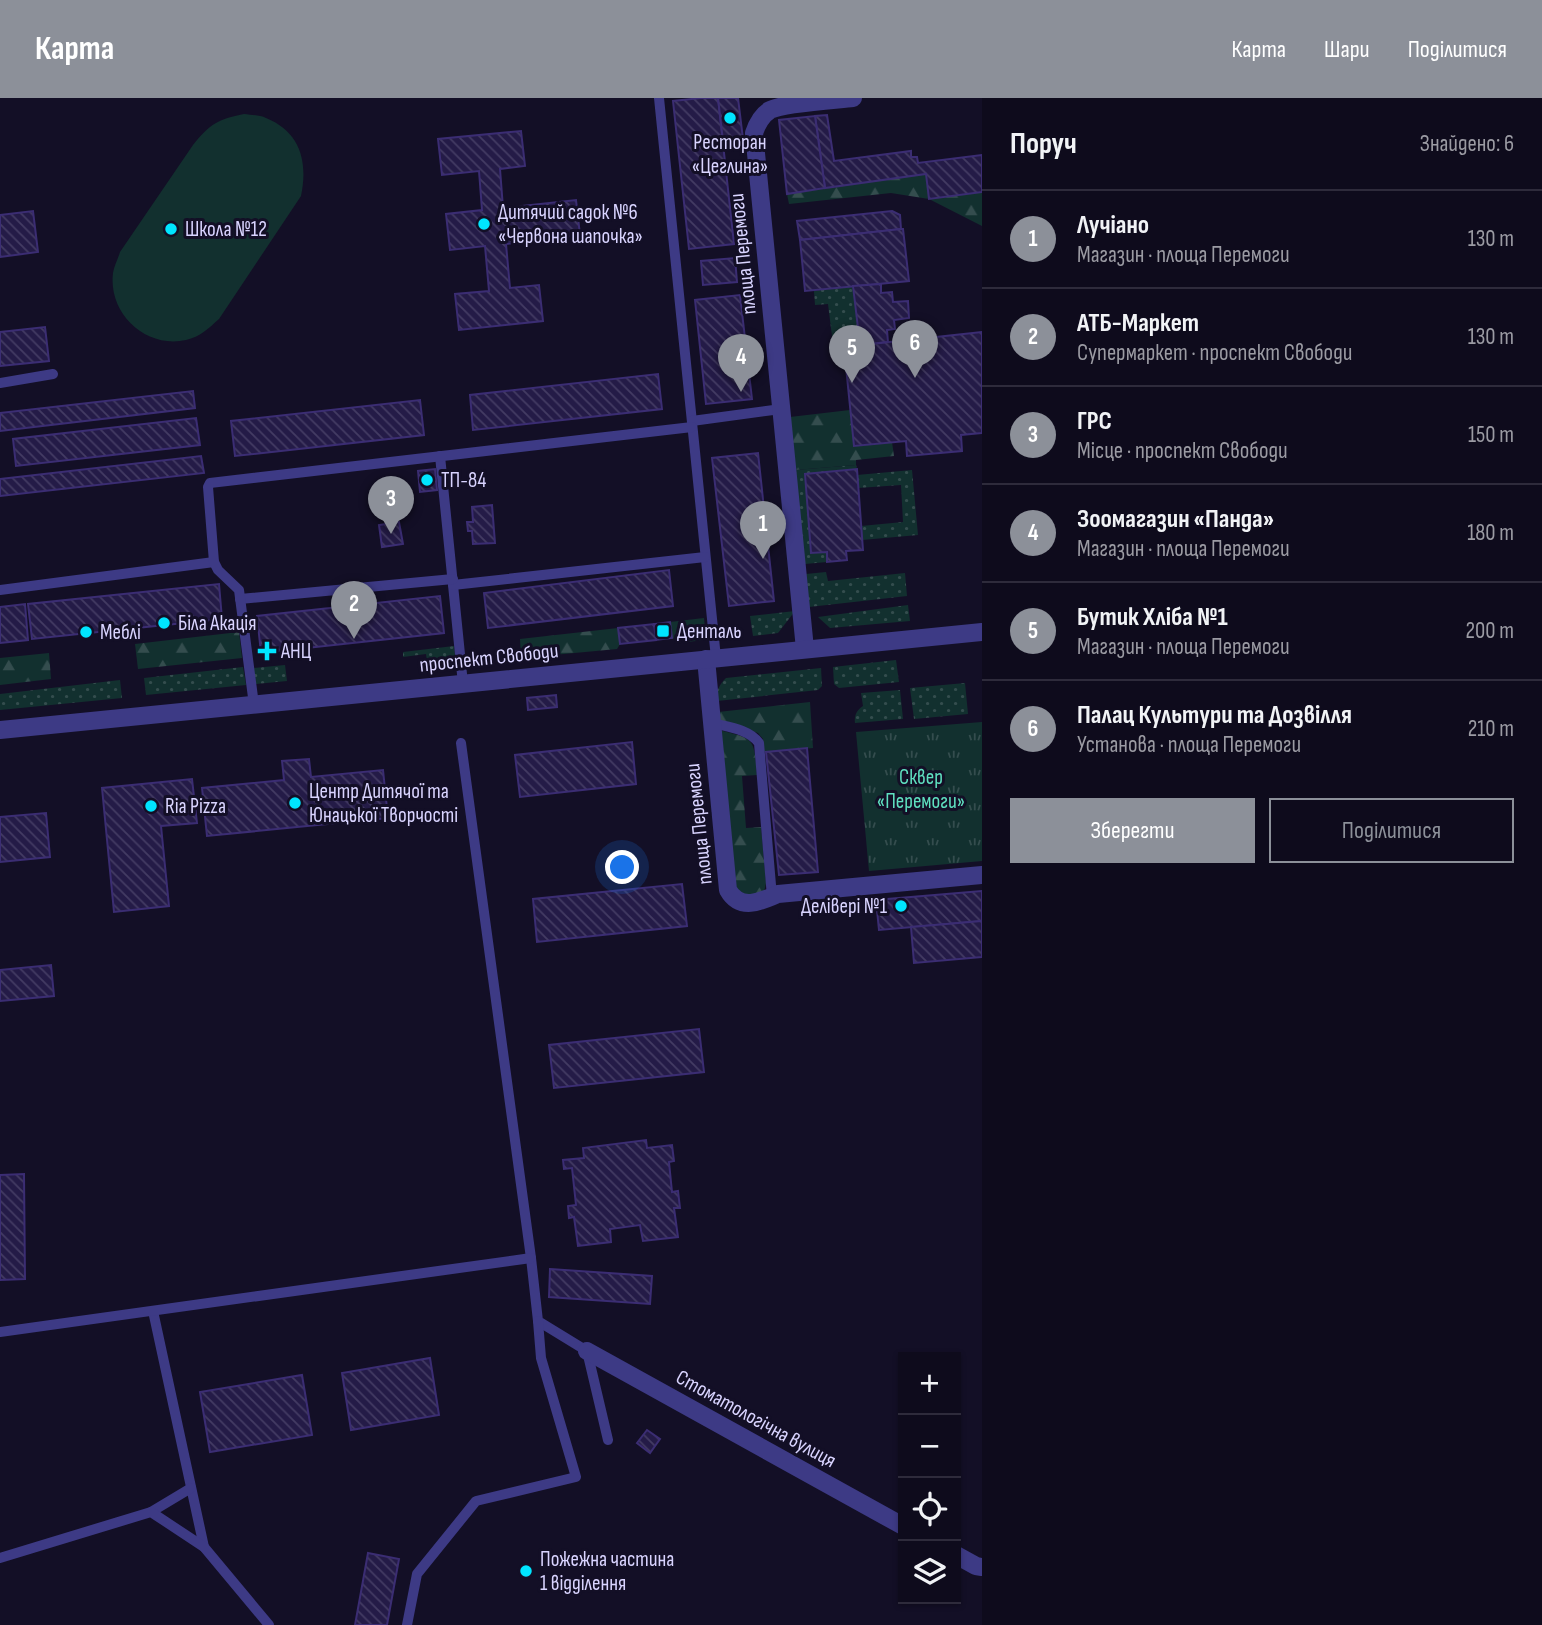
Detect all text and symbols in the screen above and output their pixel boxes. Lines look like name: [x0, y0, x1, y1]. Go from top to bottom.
text: Карта: [35, 29, 114, 69]
text: Карта: [1231, 35, 1286, 64]
text: Шари: [1324, 35, 1370, 64]
text: Поділитися: [1408, 35, 1507, 64]
marker: Ресторан «Цеглина»: [722, 110, 738, 126]
text: Поруч: [1010, 126, 1077, 162]
place label: Ресторан «Цеглина»: [692, 130, 768, 179]
text: Знайдено: 6: [1420, 130, 1514, 158]
street label: площа Перемоги: [724, 192, 762, 316]
place label: Дитячий садок №6 «Червона шапочка»: [498, 200, 643, 249]
text: Лучіано: [1077, 210, 1149, 241]
marker: Дитячий садок №6 «Червона шапочка»: [476, 216, 492, 232]
place label: Школа №12: [185, 217, 267, 242]
marker: Школа №12: [163, 221, 179, 237]
text: 1: [1028, 225, 1038, 253]
text: 130 m: [1468, 225, 1514, 253]
text: Магазин · площа Перемоги: [1077, 241, 1290, 269]
text: АТБ-Маркет: [1077, 308, 1199, 339]
pin: 6: [892, 320, 938, 378]
text: 2: [1028, 323, 1038, 351]
text: 130 m: [1468, 323, 1514, 351]
pin: 5: [829, 325, 875, 383]
pin: 4: [718, 334, 764, 392]
text: Супермаркет · проспект Свободи: [1077, 339, 1352, 367]
text: ГРС: [1077, 406, 1112, 437]
text: 3: [1028, 421, 1038, 449]
text: 150 m: [1468, 421, 1514, 449]
text: Місце · проспект Свободи: [1077, 437, 1288, 465]
place label: ТП-84: [441, 468, 487, 493]
marker: ТП-84: [419, 472, 435, 488]
pin: 3: [368, 476, 414, 534]
pin: 1: [740, 501, 786, 559]
text: Зоомагазин «Панда»: [1077, 504, 1274, 535]
text: 4: [1028, 519, 1038, 547]
text: 180 m: [1467, 519, 1514, 547]
text: Магазин · площа Перемоги: [1077, 535, 1290, 563]
pin: 2: [331, 581, 377, 639]
text: Бутик Хліба №1: [1077, 602, 1228, 633]
place label: Біла Акація: [178, 611, 256, 636]
marker: Біла Акація: [156, 615, 172, 631]
text: 5: [1028, 617, 1038, 645]
text: 200 m: [1466, 617, 1514, 645]
place label: Денталь: [677, 619, 742, 644]
place label: Меблі: [100, 620, 141, 645]
marker: Денталь: [655, 623, 671, 639]
marker: Меблі: [78, 624, 94, 640]
text: Магазин · площа Перемоги: [1077, 633, 1290, 661]
street label: проспект Свободи: [418, 638, 560, 678]
place label: АНЦ: [280, 639, 312, 664]
marker: АНЦ: [259, 643, 275, 659]
text: Палац Культури та Дозвілля: [1077, 700, 1352, 731]
text: 6: [1028, 715, 1038, 743]
text: 210 m: [1468, 715, 1514, 743]
text: Установа · площа Перемоги: [1077, 731, 1301, 759]
street label: площа Перемоги: [680, 762, 718, 886]
park label: Сквер «Перемоги»: [877, 765, 965, 814]
place label: Центр Дитячої та Юнацької Творчості: [309, 779, 458, 828]
place label: Ria Pizza: [165, 794, 226, 819]
marker: Центр Дитячої та Юнацької Творчості: [287, 795, 303, 811]
marker: Ria Pizza: [143, 798, 159, 814]
button: Зберегти: [1010, 798, 1255, 863]
button: Поділитися: [1269, 798, 1514, 863]
your location: [605, 850, 639, 884]
place label: Делівері №1: [801, 894, 888, 919]
marker: Делівері №1: [893, 898, 909, 914]
map controls: [898, 1352, 961, 1604]
button: +: [898, 1352, 961, 1415]
street label: Стоматологічна вулиця: [672, 1365, 840, 1473]
button: −: [898, 1415, 961, 1478]
button: locate: [898, 1478, 961, 1541]
button: layers: [898, 1541, 961, 1604]
place label: Пожежна частина 1 відділення: [540, 1547, 674, 1596]
marker: Пожежна частина 1 відділення: [518, 1563, 534, 1579]

